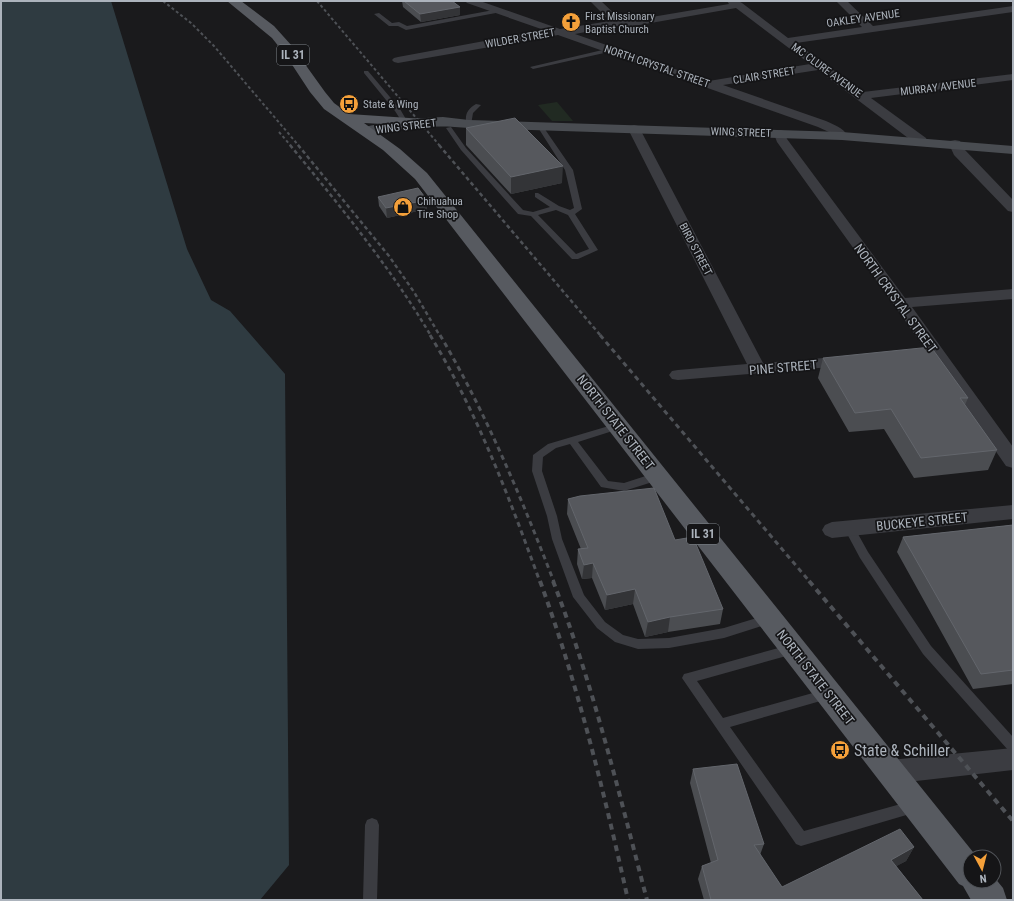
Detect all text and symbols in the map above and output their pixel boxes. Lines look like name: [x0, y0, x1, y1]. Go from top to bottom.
street label: OAKLEY AVENUE: [826, 7, 901, 30]
place label: First Missionary Baptist Church: [585, 10, 655, 36]
church icon: First Missionary Baptist Church: [560, 11, 582, 33]
street label: WILDER STREET: [484, 26, 556, 51]
street label: MC CLURE AVENUE: [789, 40, 865, 101]
street label: NORTH CRYSTAL STREET: [602, 42, 711, 91]
road number: IL 31: [277, 45, 309, 65]
street label: CLAIR STREET: [732, 64, 797, 87]
street label: MURRAY AVENUE: [899, 76, 977, 99]
bus stop icon: State & Wing: [338, 93, 360, 115]
place label: State & Wing: [363, 98, 418, 111]
street label: WING STREET: [375, 116, 437, 137]
street label: WING STREET: [710, 125, 772, 140]
place label: Chihuahua Tire Shop: [417, 195, 463, 221]
shop icon: Chihuahua Tire Shop: [392, 196, 414, 218]
street label: BIRD STREET: [676, 221, 715, 278]
street label: NORTH CRYSTAL STREET: [851, 241, 940, 356]
street label: PINE STREET: [748, 357, 818, 378]
street label: NORTH STATE STREET: [574, 372, 657, 473]
street label: BUCKEYE STREET: [876, 509, 969, 534]
road number: IL 31: [687, 524, 719, 544]
street label: NORTH STATE STREET: [774, 627, 857, 728]
bus stop icon: State & Schiller: [829, 739, 851, 761]
place label: State & Schiller: [854, 741, 950, 760]
north arrow: [962, 849, 1002, 889]
text: N: [979, 872, 987, 885]

